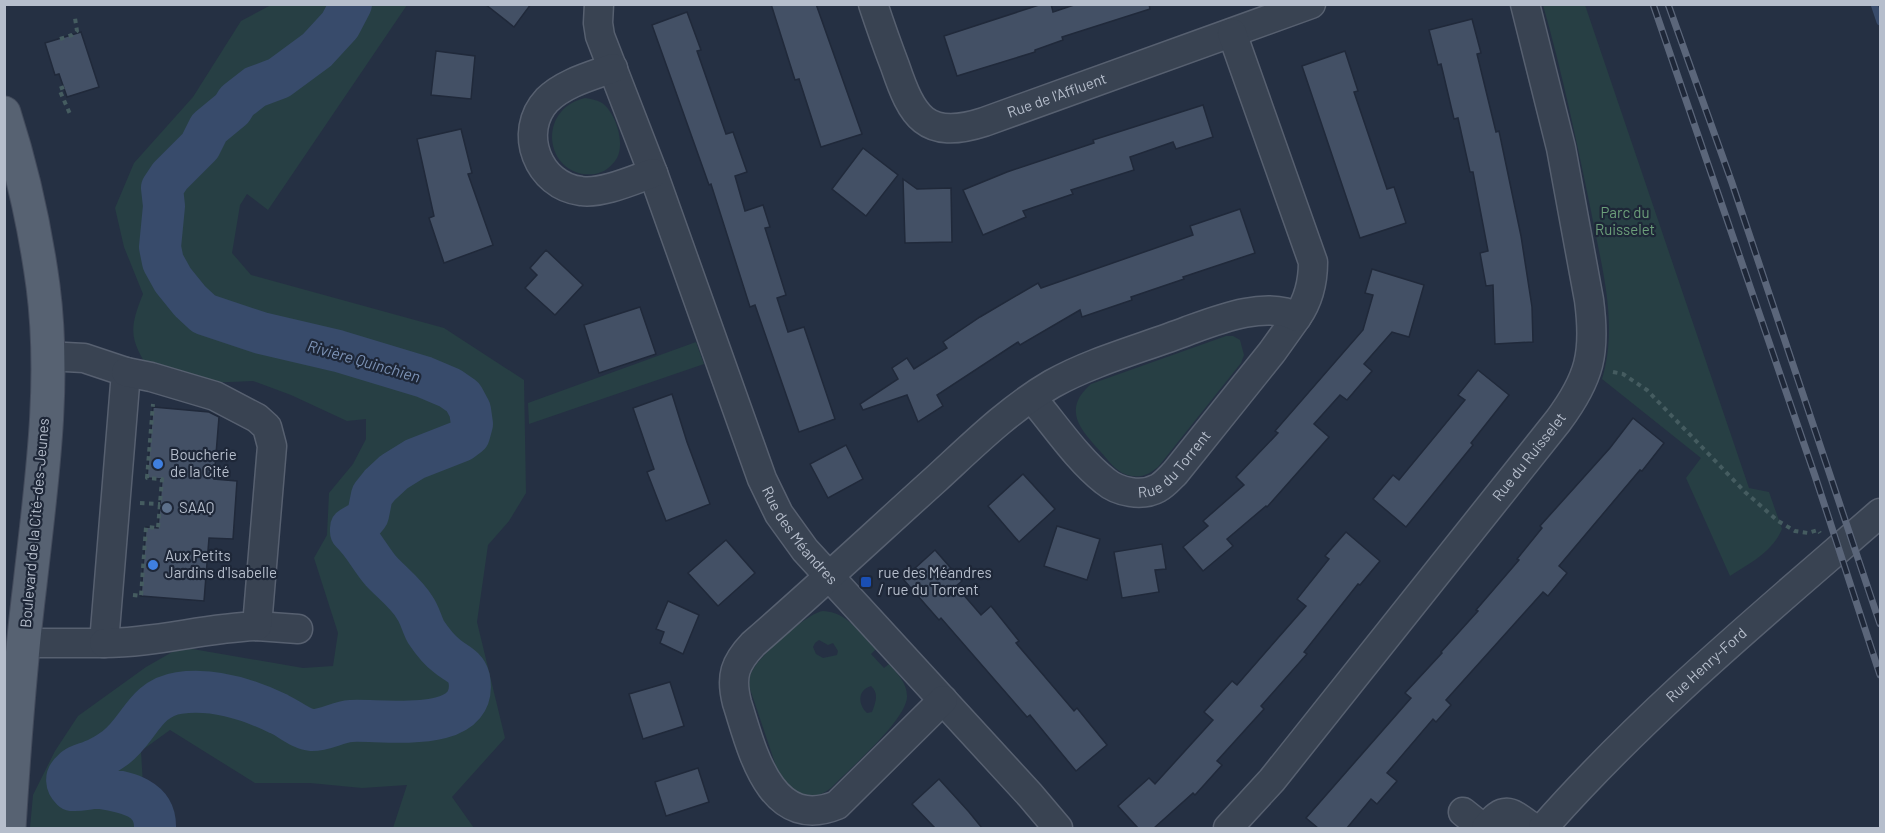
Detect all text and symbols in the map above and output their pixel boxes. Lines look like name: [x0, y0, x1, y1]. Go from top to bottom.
street label: Rue de l'Affluent: [1004, 69, 1109, 121]
park label: Parc du Ruisselet: [1595, 203, 1655, 238]
water label: Rivière Quinchien: [305, 335, 423, 386]
street label: Rue du Ruisselet: [1488, 409, 1569, 504]
street label: Boulevard de la Cité-des-Jeunes: [16, 417, 52, 628]
street label: Rue du Torrent: [1137, 426, 1214, 501]
place label: Boucherie de la Cité: [170, 445, 237, 480]
marker: Boucherie de la Cité: [151, 457, 165, 471]
street label: Rue des Méandres: [759, 483, 842, 587]
place label: SAAQ: [179, 498, 214, 516]
marker: SAAQ: [160, 501, 174, 515]
place label: Aux Petits Jardins d'Isabelle: [165, 546, 277, 581]
marker: Aux Petits Jardins d'Isabelle: [146, 558, 160, 572]
place label: rue des Méandres / rue du Torrent: [878, 563, 992, 598]
marker: rue des Méandres / rue du Torrent: [859, 575, 873, 589]
street label: Rue Henry-Ford: [1662, 623, 1750, 705]

